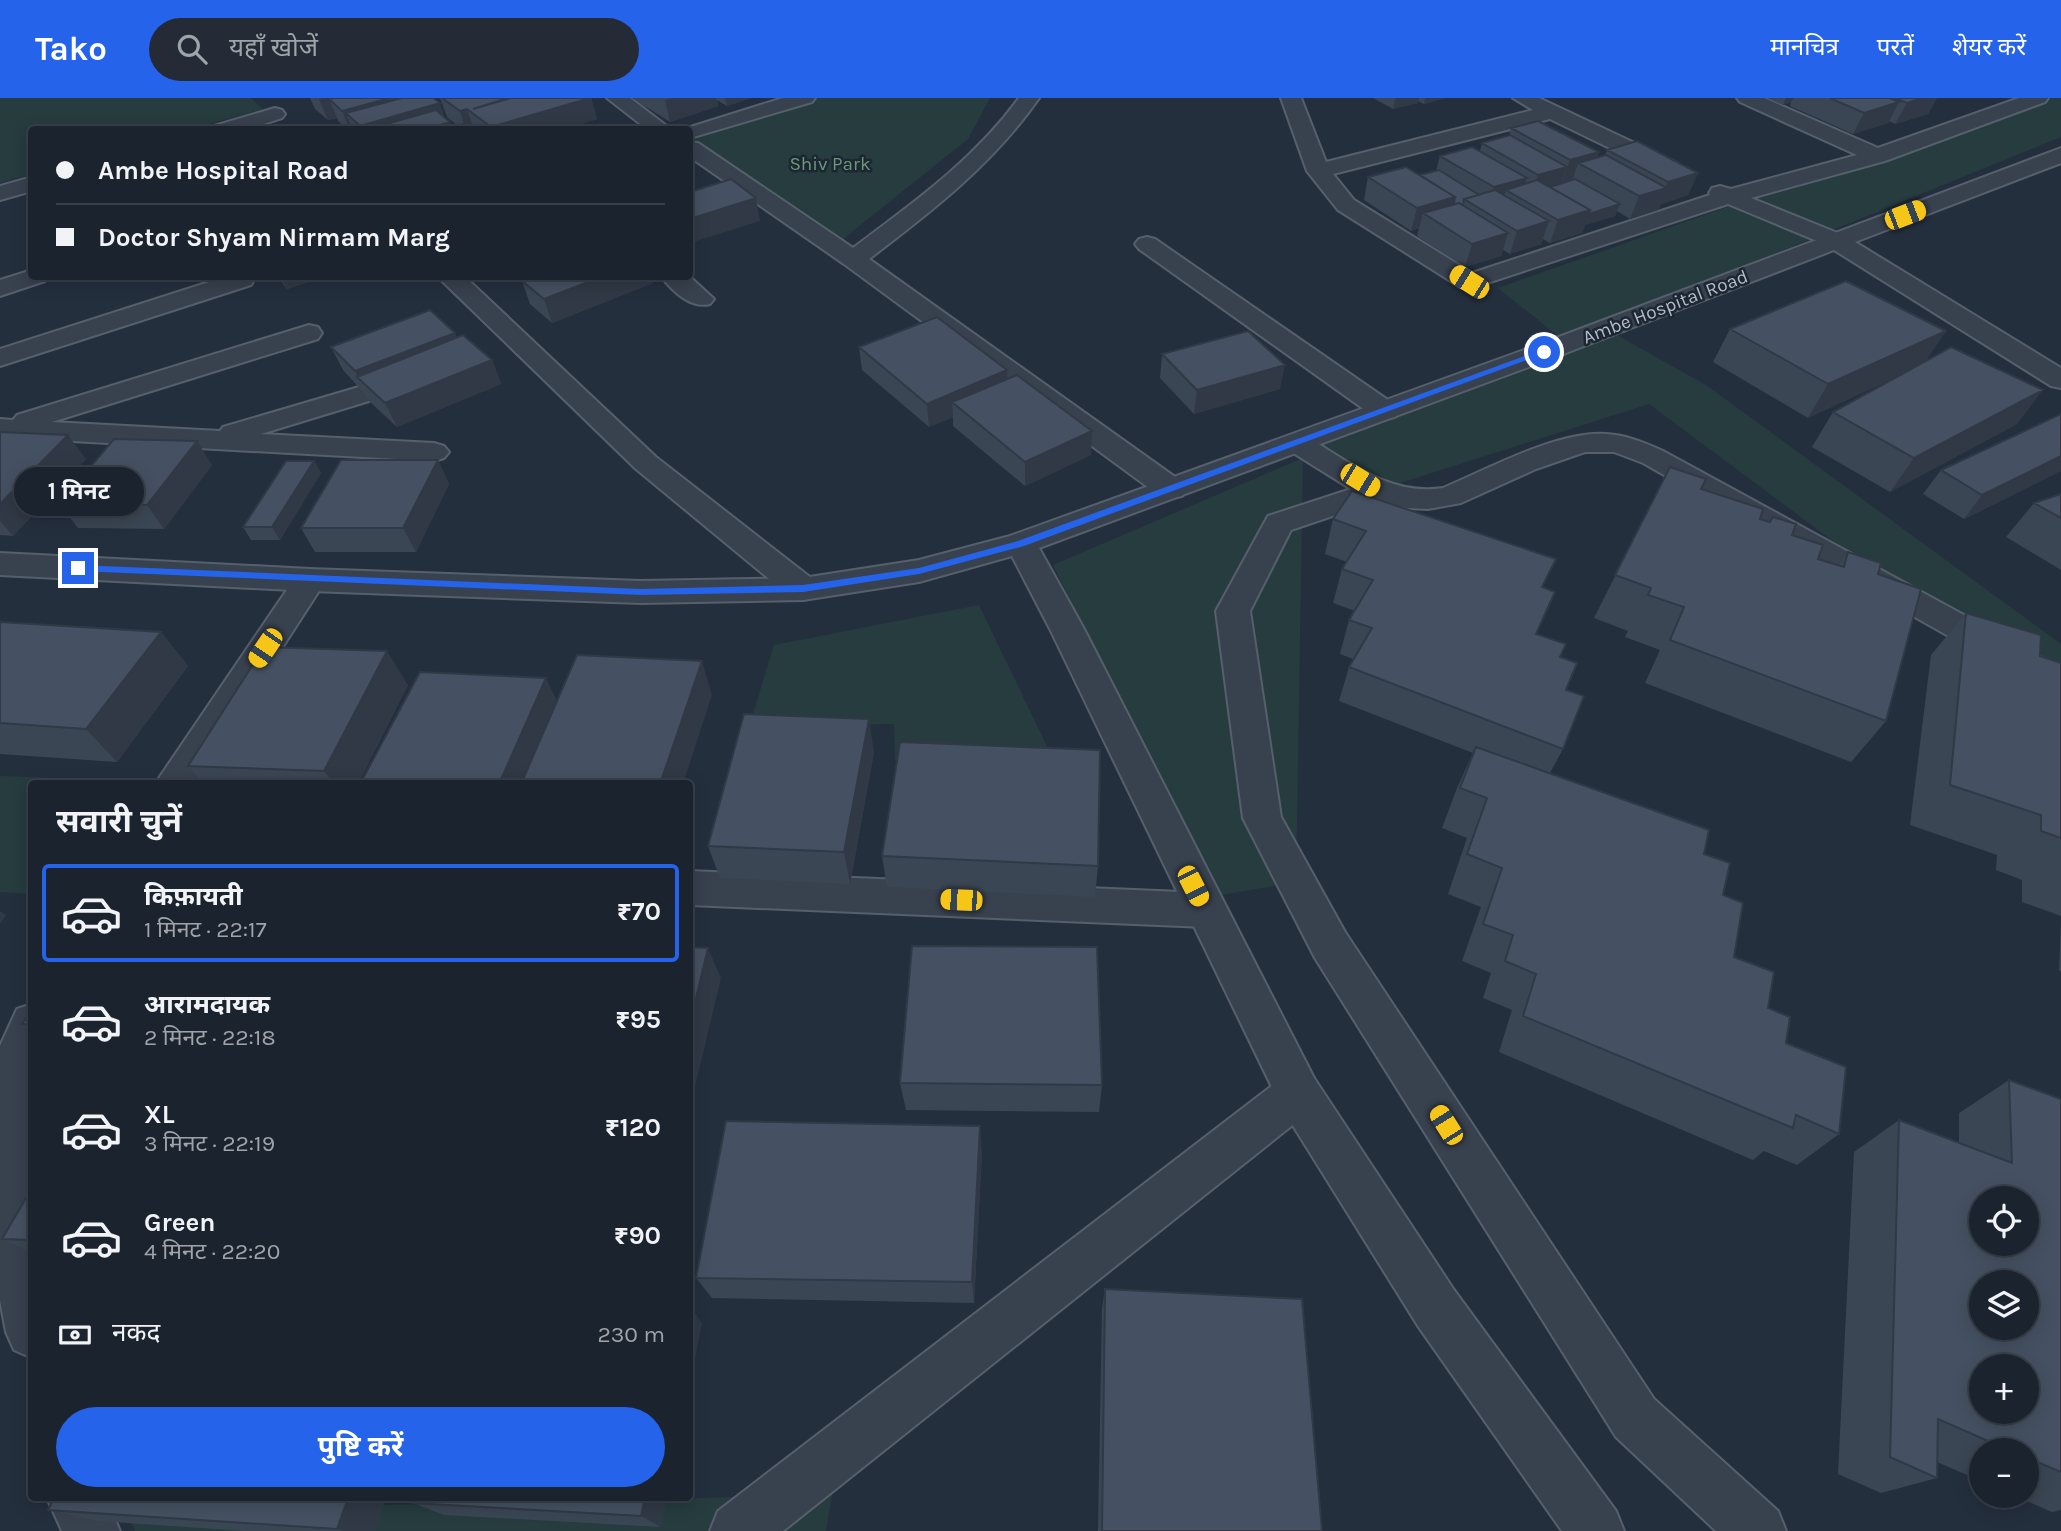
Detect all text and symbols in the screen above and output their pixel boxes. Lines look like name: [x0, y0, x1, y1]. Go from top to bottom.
search box: [149, 18, 639, 81]
text: Tako: [35, 30, 107, 68]
icon: search: [173, 30, 211, 68]
text: यहाँ खोजें: [229, 32, 318, 63]
text: मानचित्र: [1770, 33, 1839, 61]
text: परतें: [1877, 33, 1914, 61]
text: शेयर करें: [1952, 33, 2026, 61]
park label: Shiv Park: [789, 153, 871, 175]
text: Ambe Hospital Road: [98, 155, 349, 186]
car: [1882, 198, 1929, 232]
text: Doctor Shyam Nirmam Marg: [98, 222, 450, 253]
car: [1446, 262, 1493, 302]
street label: Ambe Hospital Road: [1580, 265, 1751, 349]
route start: [1528, 336, 1560, 368]
car: [1337, 460, 1384, 500]
callout: 1 मिनट: [13, 466, 143, 516]
text: 1 मिनट: [48, 478, 110, 505]
route end: [62, 552, 94, 584]
car: [245, 625, 286, 671]
text: सवारी चुनें: [56, 803, 182, 840]
car: [1175, 863, 1212, 909]
text: किफ़ायती: [144, 881, 243, 912]
icon: car: [60, 882, 123, 945]
car: [940, 889, 983, 911]
text: ₹70: [617, 896, 661, 927]
text: 1 मिनट · 22:17: [144, 916, 267, 943]
text: आरामदायक: [144, 989, 270, 1020]
icon: car: [60, 990, 123, 1053]
text: ₹95: [615, 1004, 661, 1035]
text: 2 मिनट · 22:18: [144, 1024, 276, 1051]
icon: car: [60, 1098, 123, 1161]
text: XL: [144, 1099, 175, 1130]
car: [1426, 1102, 1467, 1148]
text: ₹120: [605, 1112, 661, 1143]
text: 3 मिनट · 22:19: [144, 1130, 275, 1157]
map controls: [1969, 1186, 2039, 1508]
button: locate: [1969, 1186, 2039, 1256]
icon: car: [60, 1206, 123, 1269]
text: Green: [144, 1207, 216, 1238]
text: ₹90: [614, 1220, 661, 1251]
text: 4 मिनट · 22:20: [144, 1238, 280, 1265]
button: layers: [1969, 1270, 2039, 1340]
icon: cash: [56, 1316, 94, 1354]
text: नकद: [112, 1317, 160, 1348]
text: 230 m: [597, 1321, 665, 1348]
button: +: [1969, 1354, 2039, 1424]
button: पुष्टि करें: [56, 1407, 665, 1487]
button: −: [1969, 1438, 2039, 1508]

